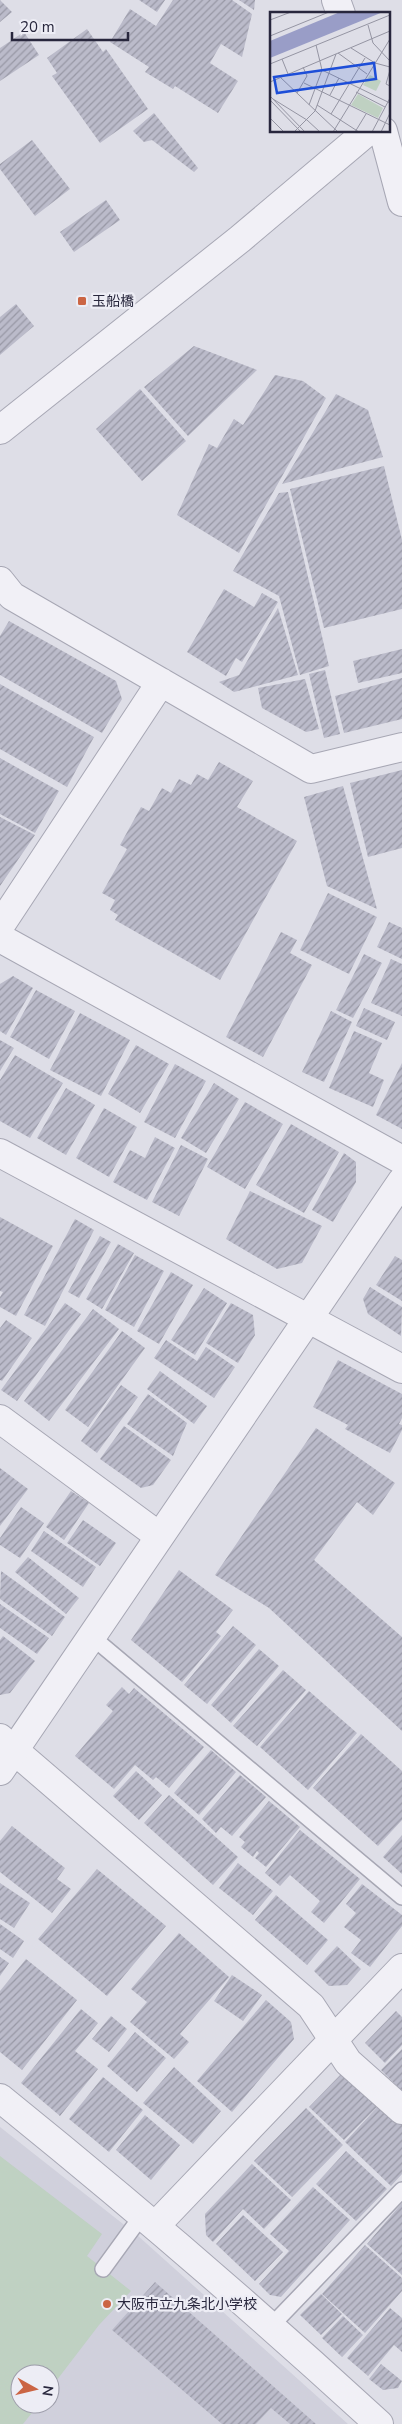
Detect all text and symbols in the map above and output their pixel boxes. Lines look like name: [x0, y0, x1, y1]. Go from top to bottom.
scale bar: [12, 10, 129, 42]
inset map: [270, 12, 390, 132]
text: 20 m: [20, 17, 55, 37]
place label: 玉船橋: [92, 292, 134, 311]
marker: 玉船橋: [76, 295, 88, 307]
place label: 大阪市立九条北小学校: [117, 2295, 257, 2314]
marker: 大阪市立九条北小学校: [101, 2298, 113, 2310]
north arrow: [10, 2364, 60, 2414]
text: N: [37, 2384, 58, 2397]

